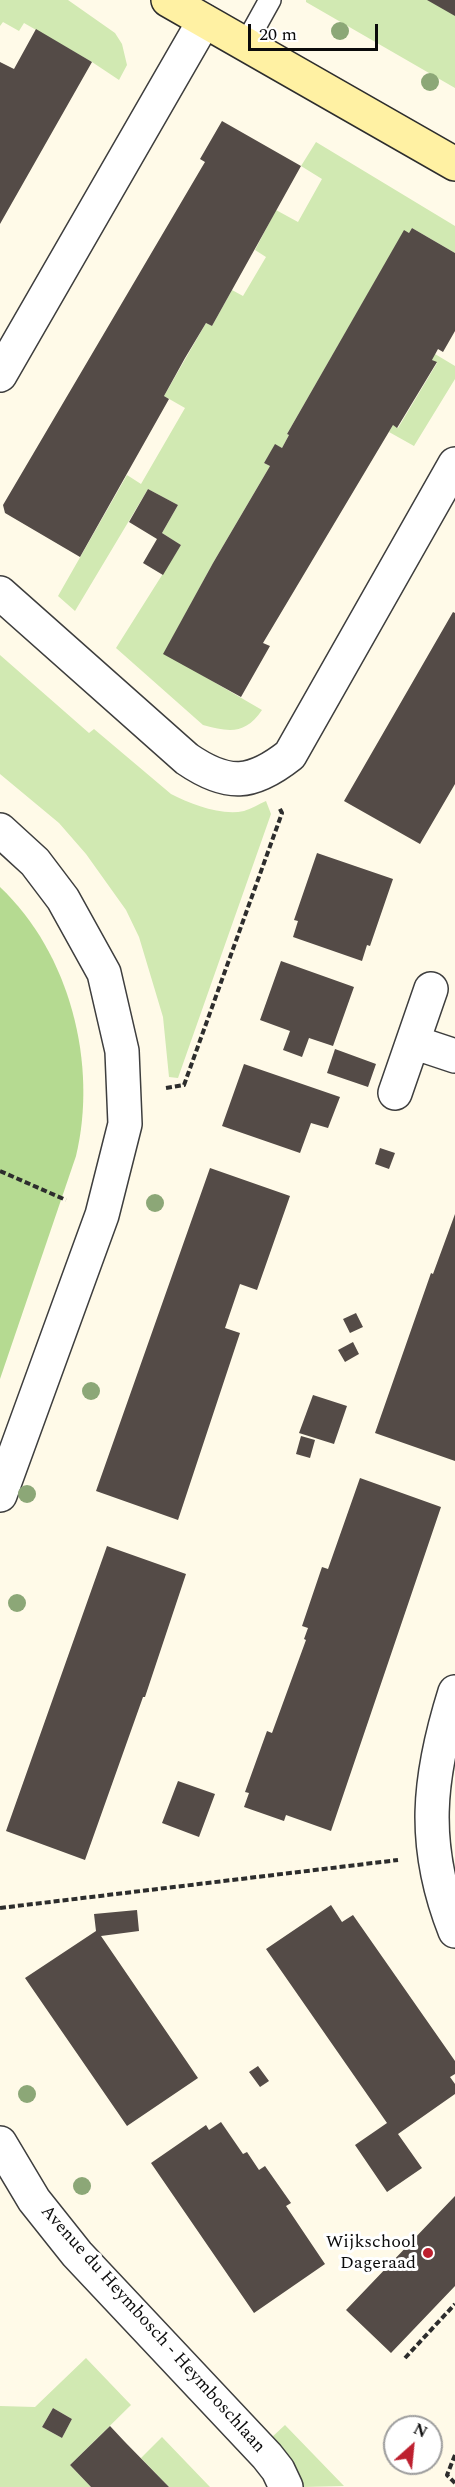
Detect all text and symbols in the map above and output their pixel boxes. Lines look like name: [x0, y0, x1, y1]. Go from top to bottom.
scale bar: [251, 12, 382, 50]
text: 20 m: [259, 21, 297, 48]
street label: Avenue du Heymbosch - Heymboschlaan: [35, 2202, 269, 2458]
place label: Wijkschool Dageraad: [326, 2232, 416, 2274]
marker: Wijkschool Dageraad: [421, 2246, 435, 2260]
north arrow: [383, 2415, 443, 2475]
text: N: [409, 2417, 432, 2444]

